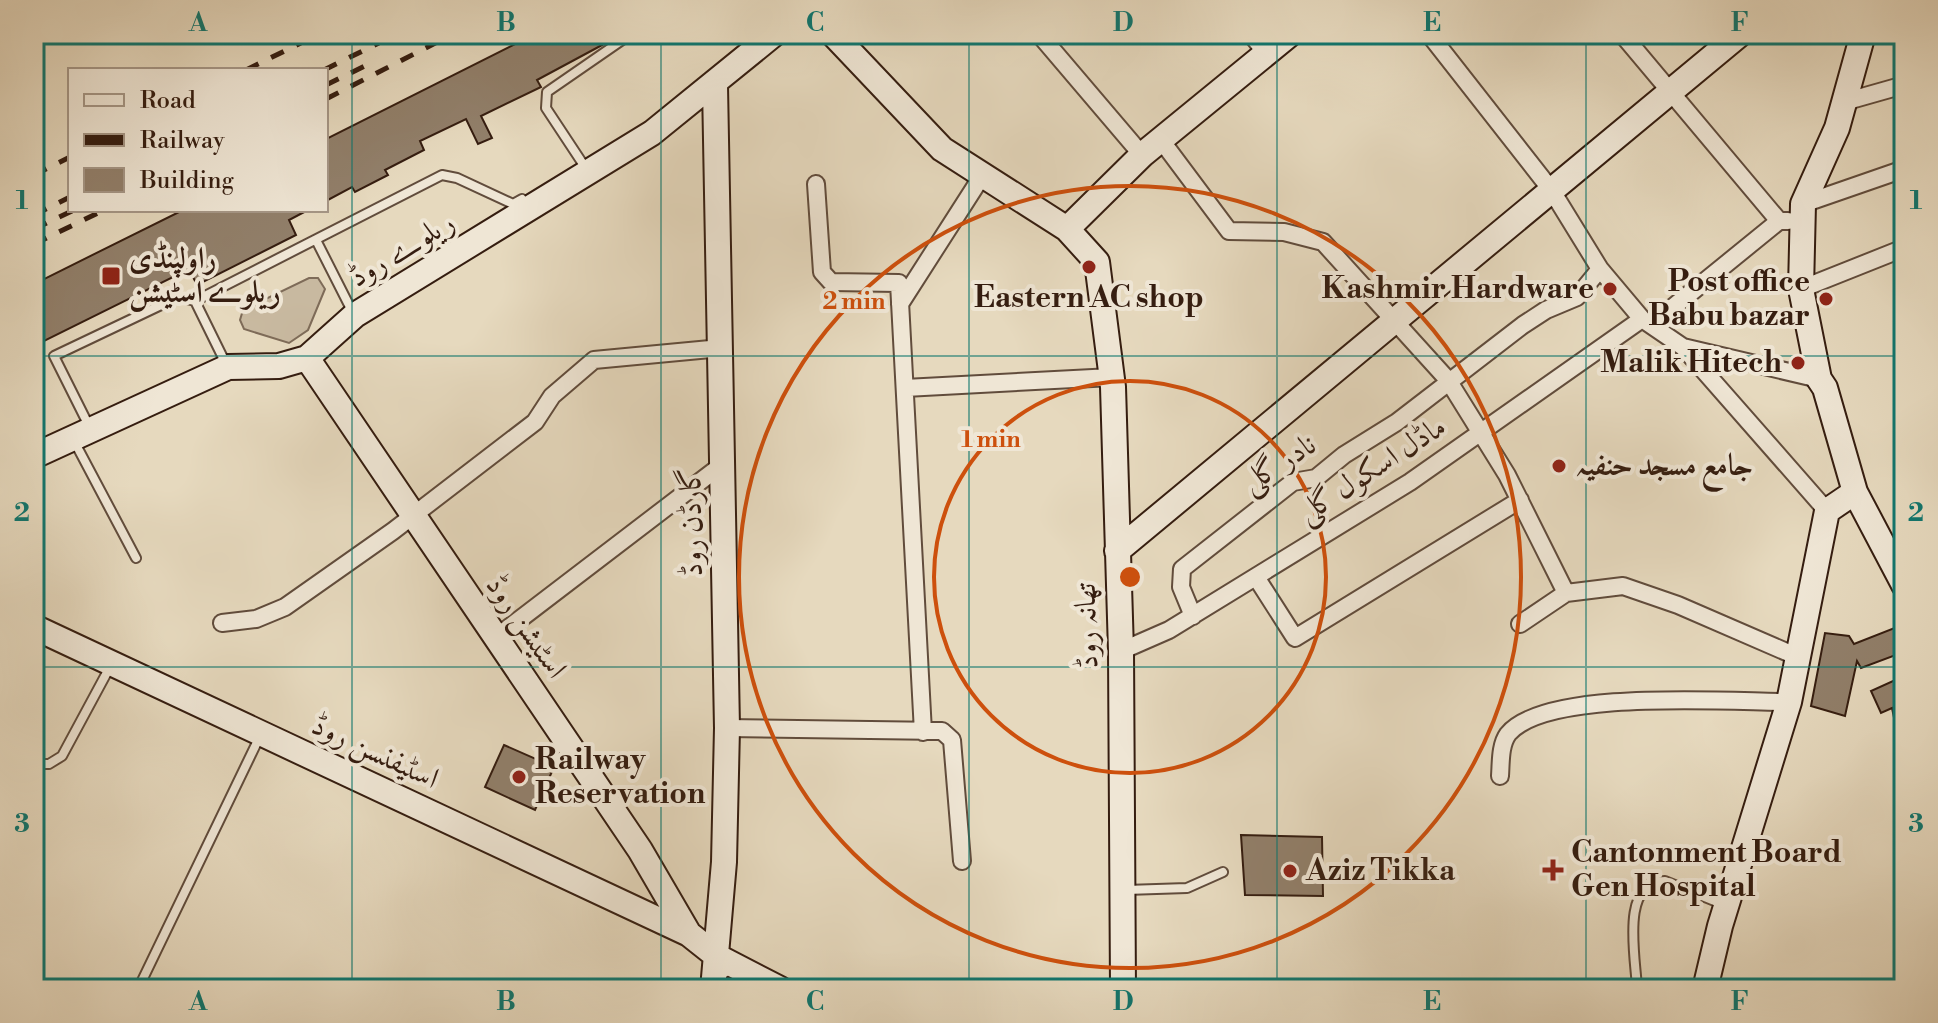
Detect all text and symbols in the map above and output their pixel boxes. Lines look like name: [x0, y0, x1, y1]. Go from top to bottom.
text: A: [188, 7, 208, 39]
text: B: [496, 7, 516, 39]
text: C: [806, 7, 824, 39]
text: D: [1113, 7, 1133, 39]
text: E: [1423, 7, 1441, 39]
text: F: [1731, 7, 1749, 39]
legend: [68, 68, 328, 212]
text: Road: [140, 86, 196, 116]
text: Railway: [140, 126, 225, 156]
text: Building: [139, 166, 234, 196]
text: 1: [16, 185, 29, 217]
text: 1: [1910, 185, 1923, 217]
street label: ریلوے روڈ: [342, 204, 462, 296]
place label: راولپنڈی ریلوے اسٹیشن: [129, 240, 281, 312]
marker: Eastern AC shop: [1080, 258, 1098, 276]
place label: Post office Babu bazar: [1648, 263, 1810, 335]
marker: راولپنڈی ریلوے اسٹیشن: [100, 265, 122, 287]
place label: Kashmir Hardware: [1321, 270, 1594, 308]
place label: Eastern AC shop: [974, 279, 1204, 317]
marker: Kashmir Hardware: [1601, 280, 1619, 298]
text: 2 min: [822, 287, 886, 317]
marker: Post office Babu bazar: [1817, 290, 1835, 308]
place label: Malik Hitech: [1600, 344, 1782, 382]
marker: Malik Hitech: [1789, 354, 1807, 372]
street label: ماڈل اسکول گلی: [1291, 408, 1455, 534]
text: 1 min: [961, 425, 1021, 455]
street label: نادر گلی: [1234, 426, 1325, 504]
place label: جامع مسجد حنفیہ: [1575, 447, 1753, 492]
marker: جامع مسجد حنفیہ: [1550, 457, 1568, 475]
street label: گارڈن روڈ: [672, 467, 712, 577]
text: 2: [14, 497, 30, 529]
text: 2: [1908, 497, 1924, 529]
centre of rings: [1116, 563, 1144, 591]
street label: اسٹیشن روڈ: [477, 568, 575, 686]
street label: تھانہ روڈ: [1067, 582, 1107, 670]
street label: اسٹیفنسن روڈ: [305, 706, 445, 798]
place label: Railway Reservation: [535, 741, 706, 813]
marker: Railway Reservation: [510, 768, 528, 786]
text: 3: [14, 808, 30, 840]
text: 3: [1908, 808, 1924, 840]
place label: Cantonment Board Gen Hospital: [1571, 834, 1842, 906]
place label: Aziz Tikka: [1305, 852, 1456, 890]
marker: Cantonment Board Gen Hospital: [1542, 859, 1564, 881]
marker: Aziz Tikka: [1281, 862, 1299, 880]
text: A: [188, 986, 208, 1018]
text: B: [496, 986, 516, 1018]
text: C: [806, 986, 824, 1018]
text: D: [1113, 986, 1133, 1018]
text: E: [1423, 986, 1441, 1018]
text: F: [1731, 986, 1749, 1018]

